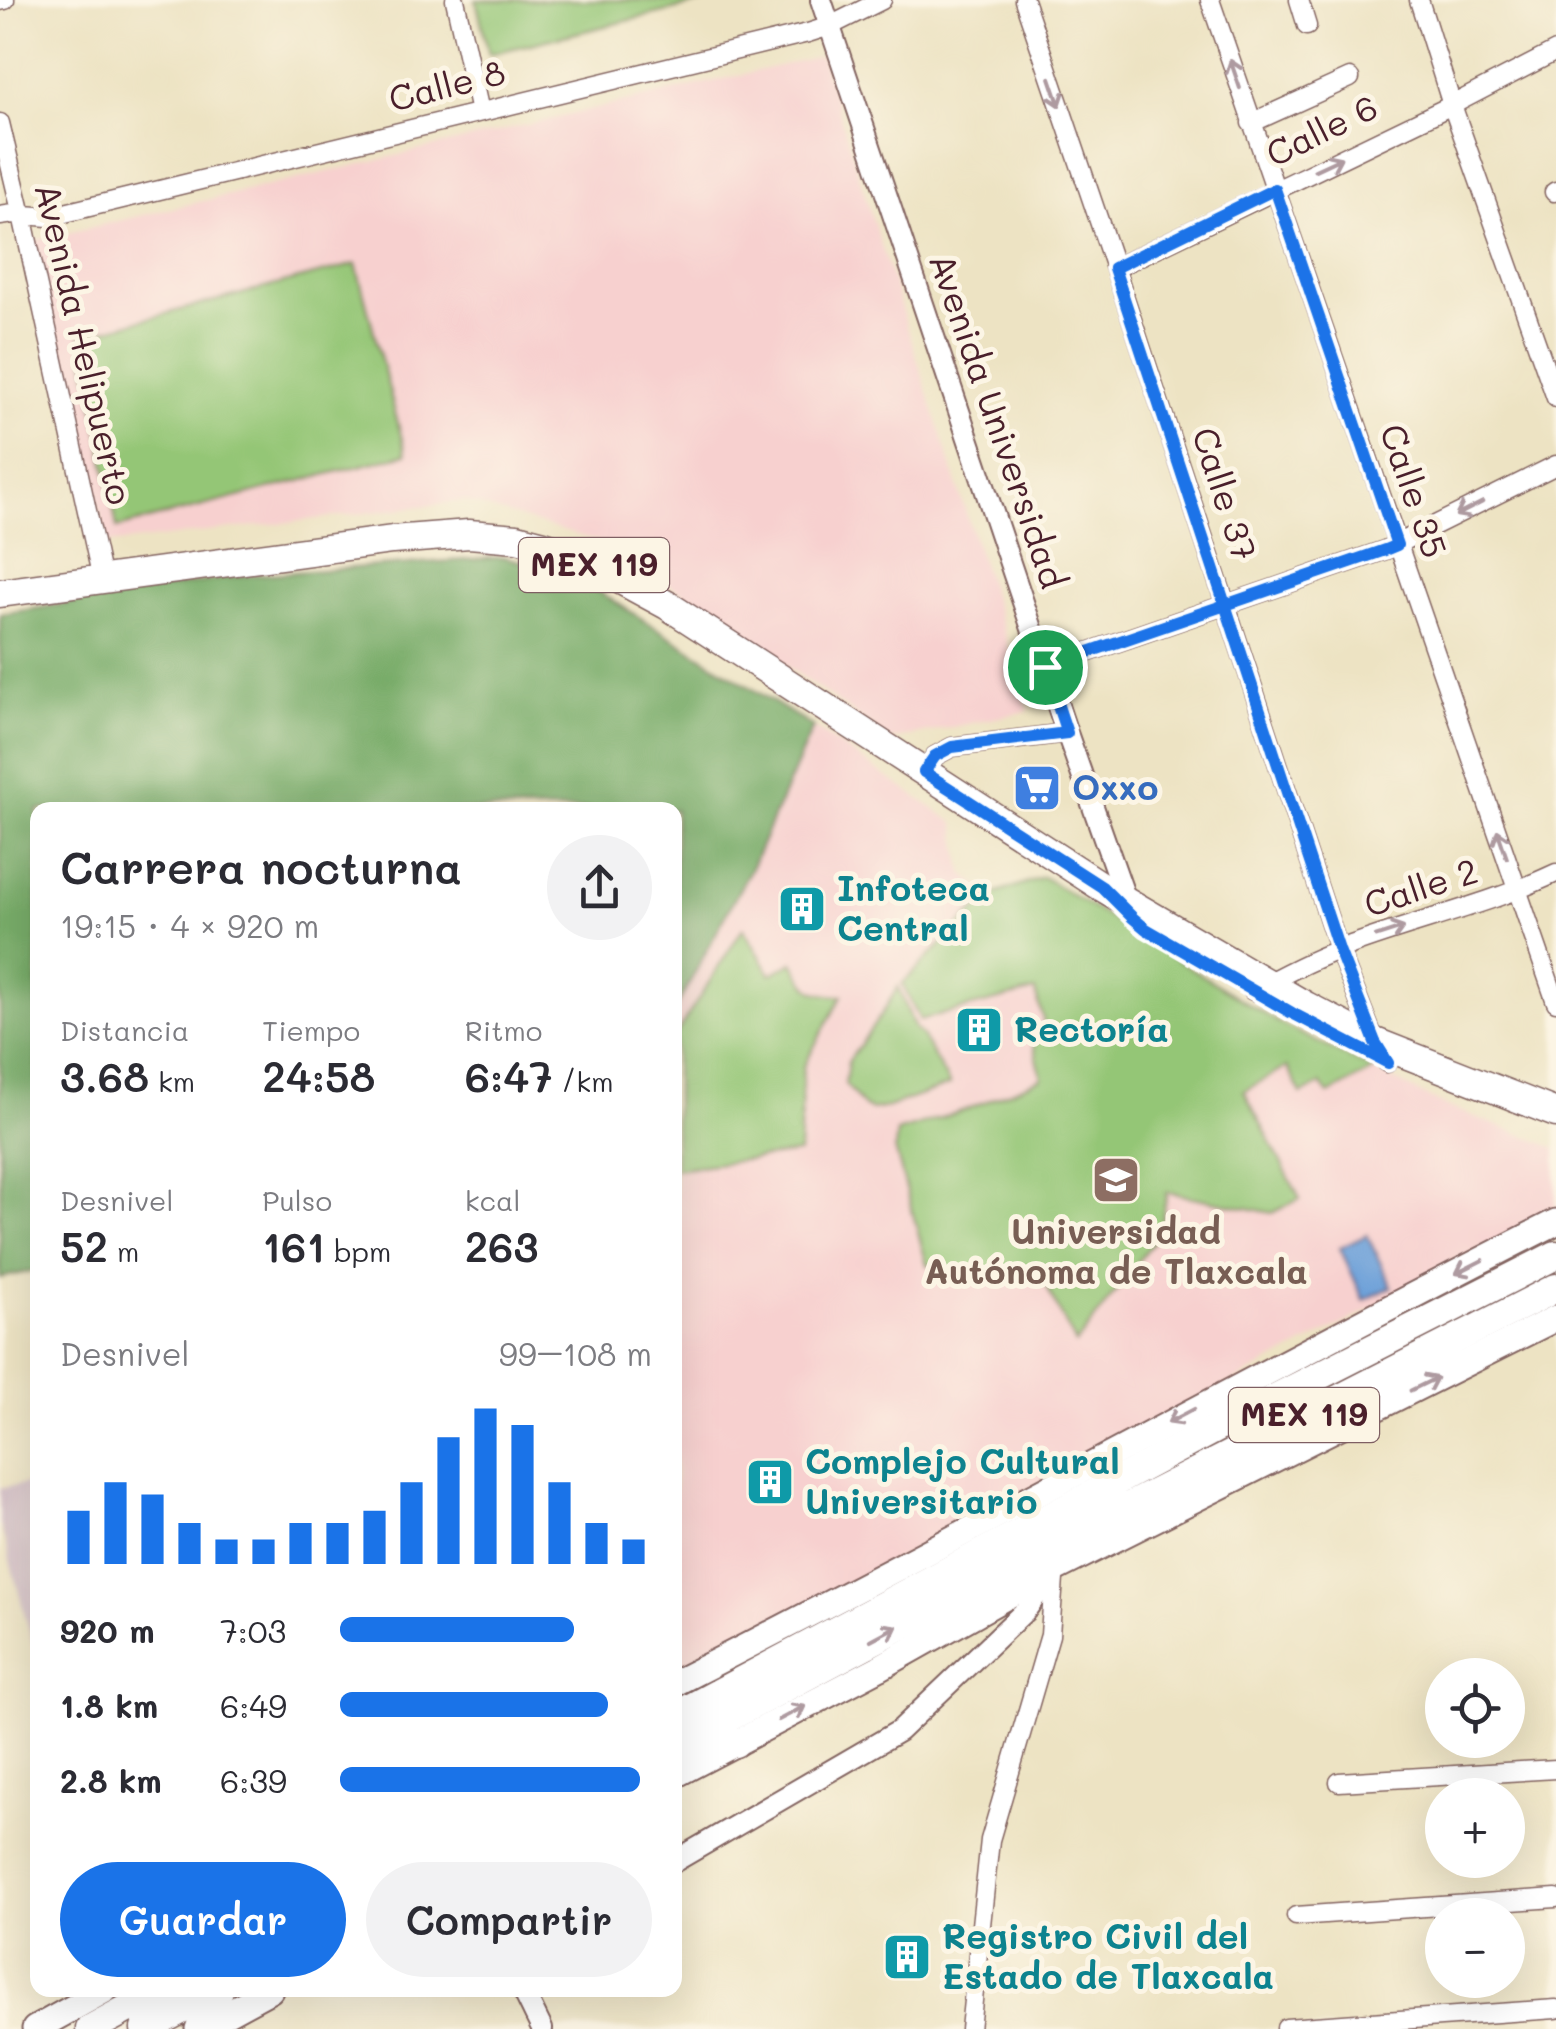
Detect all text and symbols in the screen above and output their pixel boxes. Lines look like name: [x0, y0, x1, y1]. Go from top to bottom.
street label: Calle 8: [384, 47, 510, 121]
one-way arrow: [1225, 59, 1243, 90]
one-way arrow: [1047, 76, 1065, 107]
street label: Calle 6: [1258, 83, 1384, 176]
one-way arrow: [1312, 153, 1342, 172]
street label: Avenida Helipuerto: [26, 178, 144, 509]
street label: Avenida Universidad: [920, 247, 1078, 594]
street label: Calle 35: [1371, 418, 1459, 563]
street label: Calle 37: [1183, 421, 1269, 566]
one-way arrow: [1455, 501, 1485, 520]
road number: MEX 119: [519, 538, 669, 592]
pin: [1003, 625, 1088, 710]
icon: arrive: [1018, 640, 1073, 695]
supermarket icon: Oxxo: [1011, 762, 1063, 814]
place label: Oxxo: [1072, 763, 1159, 809]
one-way arrow: [1492, 829, 1510, 860]
button: share: [547, 835, 652, 940]
text: Carrera nocturna: [60, 837, 462, 895]
street label: Calle 2: [1358, 846, 1483, 926]
place label: Infoteca Central: [837, 864, 990, 950]
building icon: Infoteca Central: [776, 883, 828, 935]
text: 19:15 · 4 × 920 m: [60, 904, 319, 946]
one-way arrow: [1373, 922, 1405, 940]
building icon: Rectoría: [953, 1004, 1005, 1056]
place label: Rectoría: [1014, 1005, 1169, 1051]
text: Distancia: [60, 1012, 189, 1048]
text: Tiempo: [262, 1012, 360, 1048]
text: Ritmo: [465, 1012, 542, 1048]
text: 3.68: [60, 1048, 149, 1103]
text: 24:58: [262, 1048, 375, 1103]
text: 6:47: [465, 1048, 553, 1103]
text: km: [149, 1063, 195, 1099]
text: /km: [553, 1063, 614, 1099]
school or university icon: Universidad Autónoma de Tlaxcala: [1090, 1154, 1142, 1206]
text: Desnivel: [60, 1182, 173, 1218]
text: Pulso: [262, 1182, 332, 1218]
text: kcal: [465, 1182, 520, 1218]
place label: Universidad Autónoma de Tlaxcala: [924, 1207, 1308, 1293]
text: 52: [60, 1218, 108, 1273]
text: 161: [262, 1218, 325, 1273]
text: 263: [465, 1218, 539, 1273]
text: m: [108, 1233, 139, 1269]
text: bpm: [325, 1233, 391, 1269]
one-way arrow: [1455, 1258, 1485, 1277]
text: Desnivel: [60, 1332, 190, 1374]
text: 99–108 m: [499, 1332, 652, 1374]
one-way arrow: [1409, 1374, 1439, 1393]
road number: MEX 119: [1229, 1388, 1379, 1442]
one-way arrow: [1166, 1407, 1196, 1426]
place label: Complejo Cultural Universitario: [805, 1437, 1120, 1523]
building icon: Complejo Cultural Universitario: [744, 1456, 796, 1508]
text: 920 m: [60, 1609, 155, 1651]
text: 7:03: [220, 1609, 286, 1651]
one-way arrow: [869, 1623, 899, 1642]
map controls: [1425, 1658, 1525, 1998]
button: locate: [1425, 1658, 1525, 1758]
text: 1.8 km: [60, 1684, 158, 1726]
text: 6:49: [220, 1684, 287, 1726]
one-way arrow: [777, 1703, 807, 1723]
text: 2.8 km: [60, 1759, 162, 1801]
text: 6:39: [220, 1759, 287, 1801]
button: +: [1425, 1778, 1525, 1878]
button: Guardar: [60, 1862, 346, 1977]
button: Compartir: [366, 1862, 652, 1977]
button: −: [1425, 1898, 1525, 1998]
place label: Registro Civil del Estado de Tlaxcala: [942, 1912, 1274, 1998]
building icon: Registro Civil del Estado de Tlaxcala: [881, 1931, 933, 1983]

